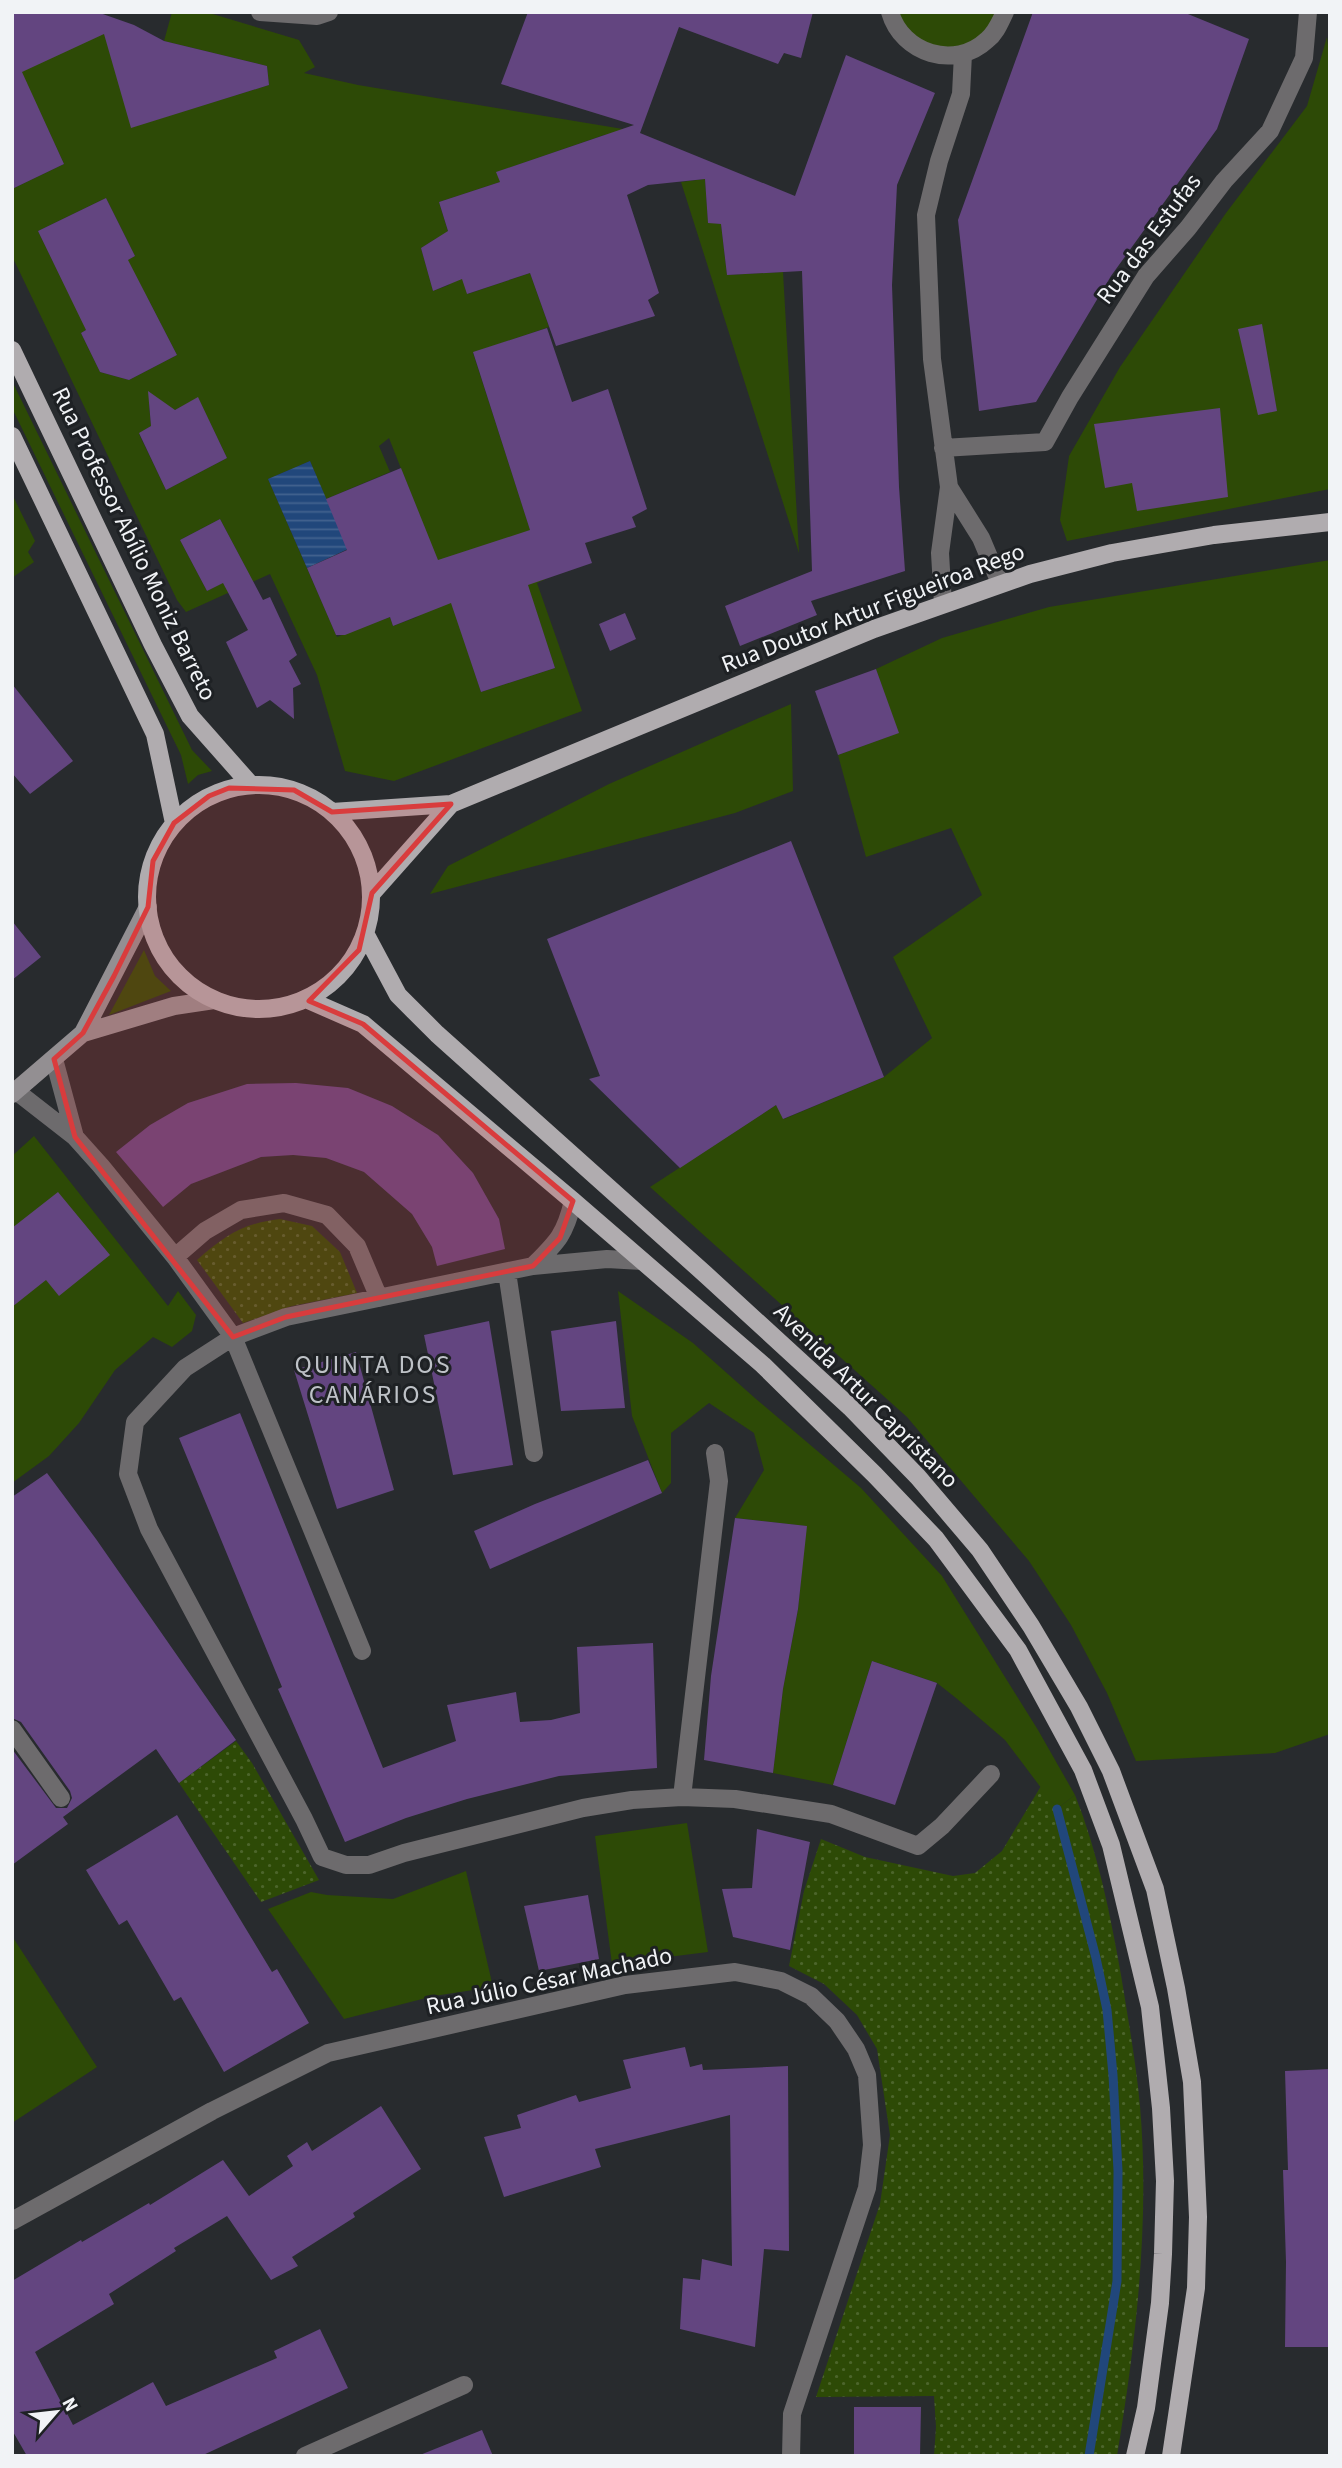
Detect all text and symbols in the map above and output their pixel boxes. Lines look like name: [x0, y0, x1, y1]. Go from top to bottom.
street label: Rua das Estufas: [1088, 166, 1210, 312]
street label: Rua Professor Abílio Moniz Barreto: [43, 381, 225, 707]
street label: Rua Doutor Artur Figueiroa Rego: [716, 534, 1030, 682]
street label: Avenida Artur Capristano: [765, 1295, 967, 1497]
district label: QUINTA DOS CANÁRIOS: [294, 1346, 452, 1413]
street label: Rua Júlio César Machado: [423, 1938, 675, 2024]
north arrow: [21, 2377, 91, 2447]
text: N: [55, 2393, 85, 2417]

